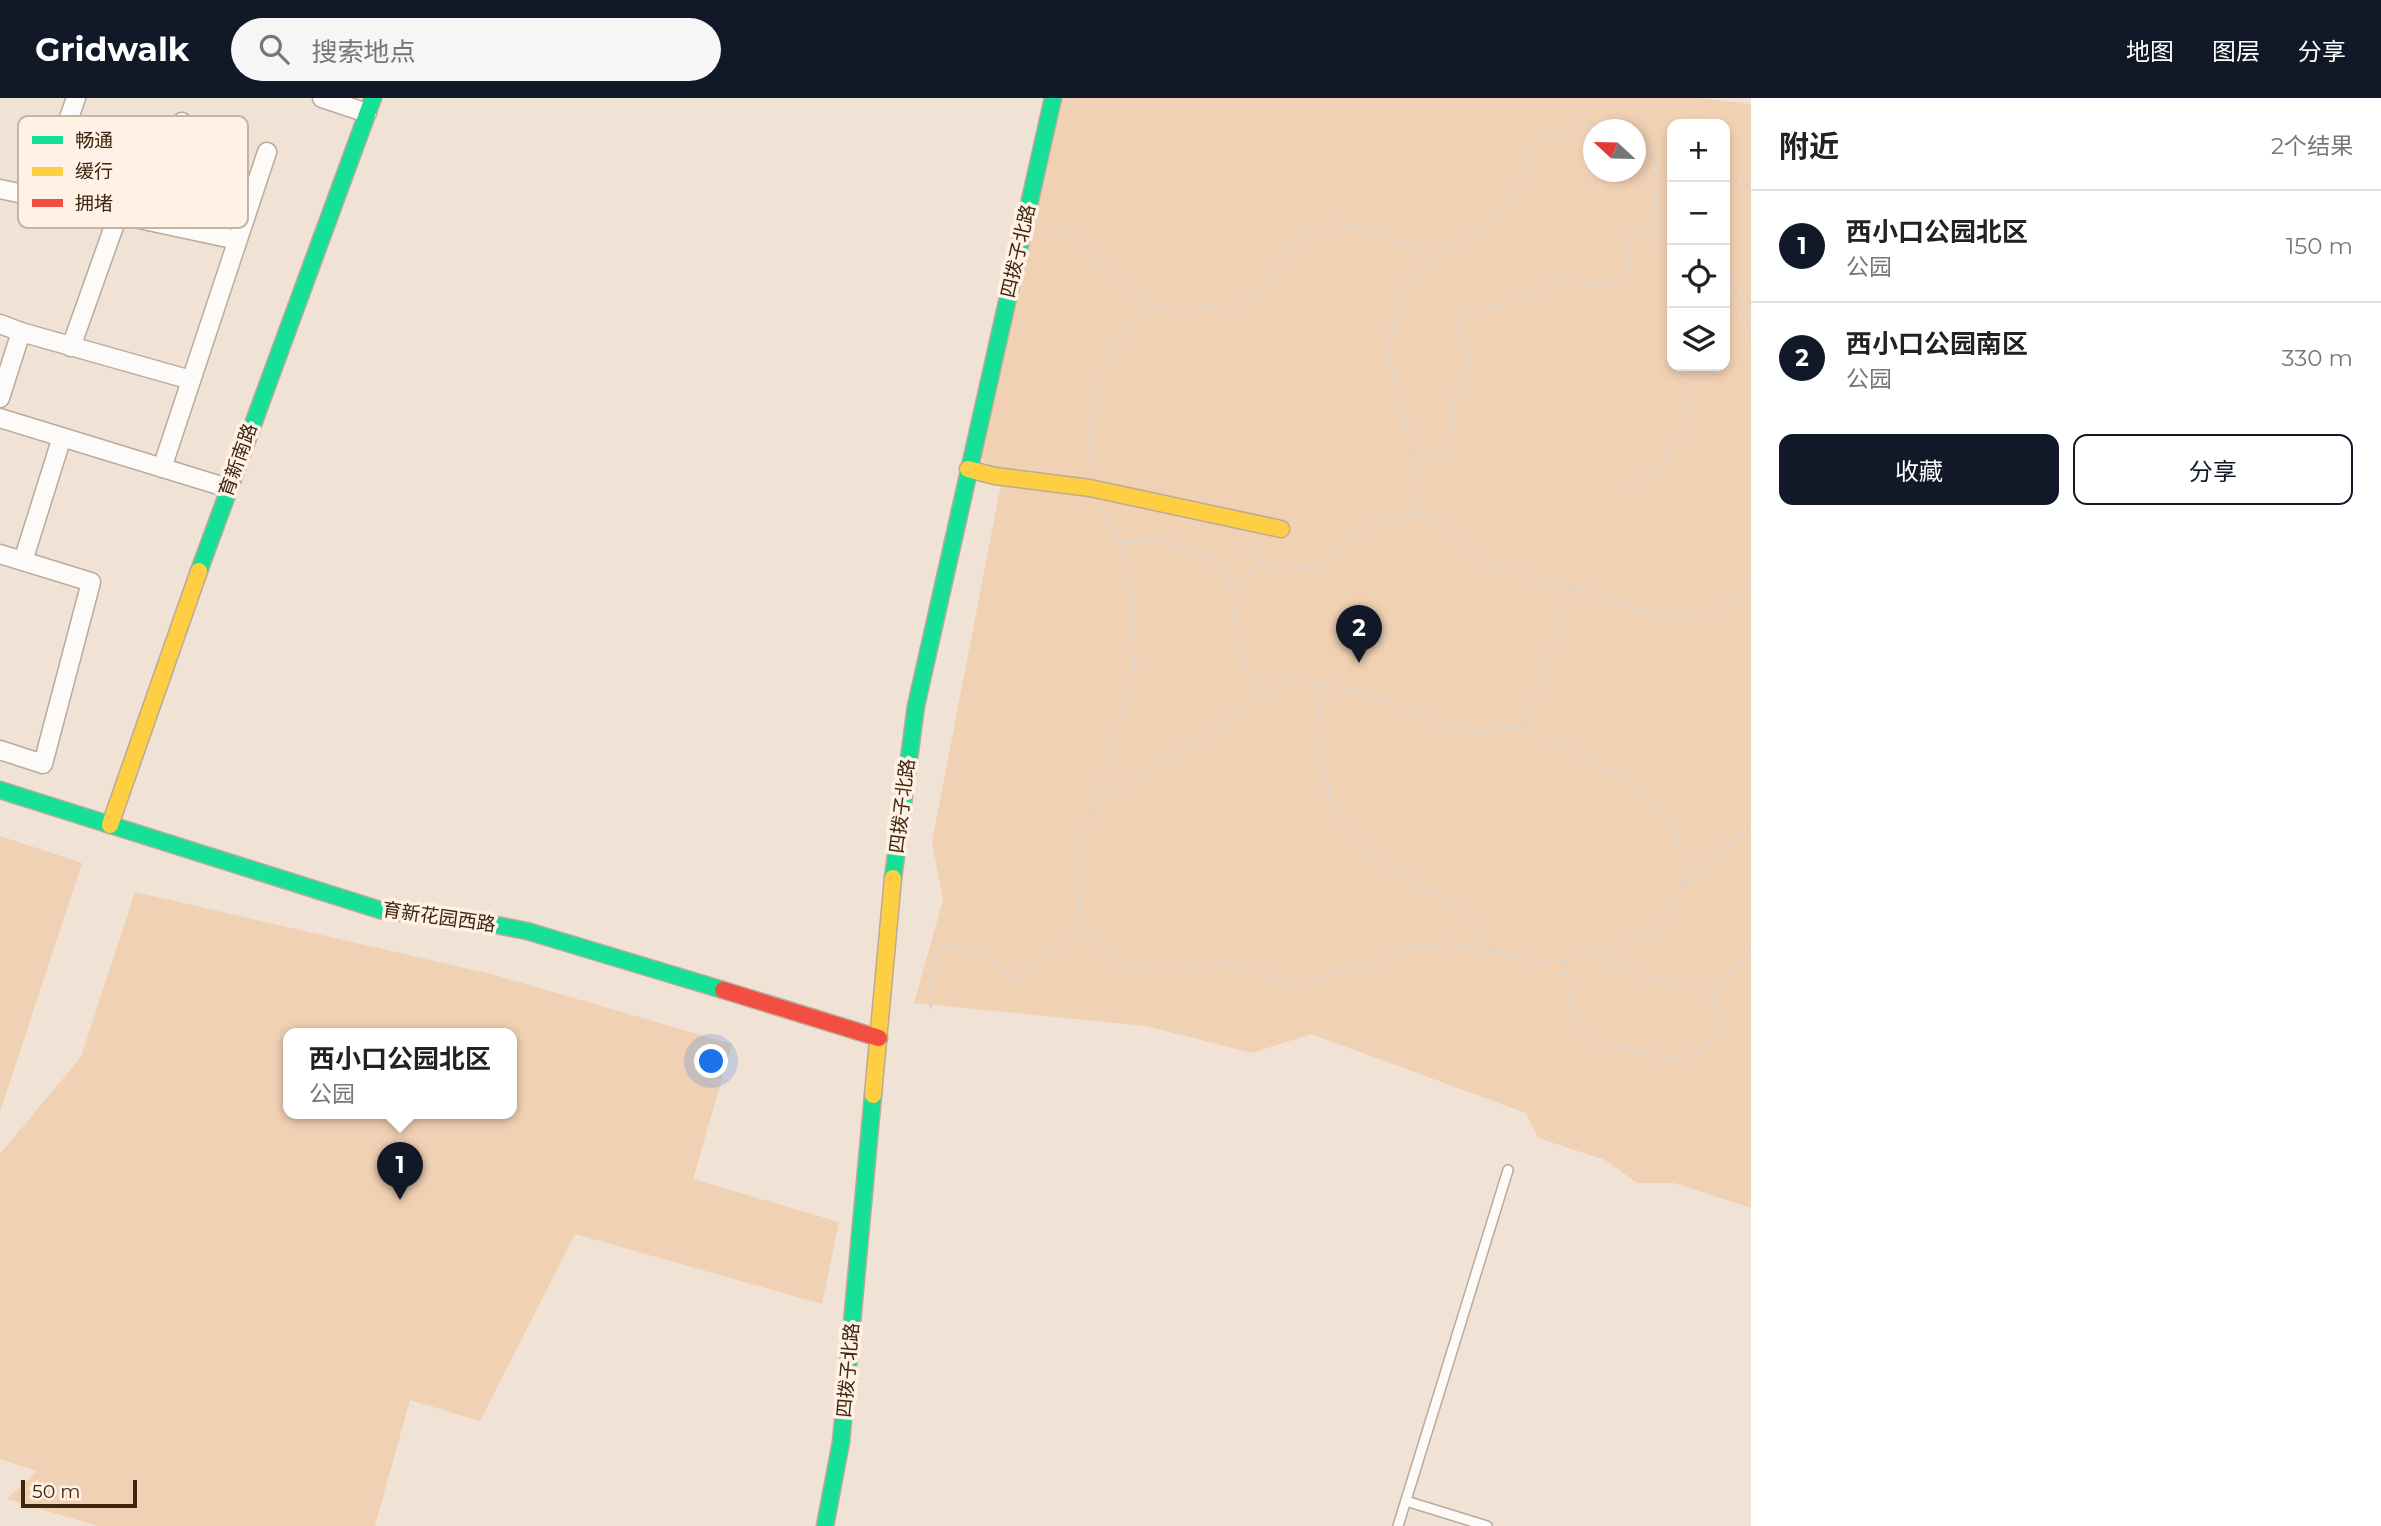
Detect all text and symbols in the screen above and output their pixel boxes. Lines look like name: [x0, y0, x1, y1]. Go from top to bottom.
search box: [231, 18, 721, 81]
text: Gridwalk: [35, 29, 189, 69]
icon: search: [255, 30, 293, 68]
text: 搜索地点: [311, 36, 415, 68]
text: 地图: [2126, 37, 2174, 66]
text: 图层: [2212, 37, 2260, 66]
text: 分享: [2298, 37, 2346, 66]
legend: [18, 116, 248, 228]
north arrow: [1583, 119, 1646, 182]
map controls: [1667, 119, 1730, 371]
button: +: [1667, 119, 1730, 182]
text: 附近: [1779, 128, 1839, 165]
text: 畅通: [75, 129, 113, 152]
text: 2个结果: [2271, 132, 2353, 160]
text: 缓行: [75, 160, 113, 183]
button: −: [1667, 182, 1730, 245]
text: 拥堵: [75, 192, 113, 215]
street label: 四拨子北路: [996, 202, 1040, 300]
text: 西小口公园北区: [1846, 216, 2028, 248]
text: 1: [1797, 232, 1807, 260]
text: 150 m: [2286, 232, 2353, 260]
button: locate: [1667, 245, 1730, 308]
text: 公园: [1846, 253, 1892, 281]
button: layers: [1667, 308, 1730, 371]
text: 西小口公园南区: [1846, 328, 2028, 360]
text: 2: [1795, 344, 1809, 372]
text: 330 m: [2282, 344, 2353, 372]
text: 公园: [1846, 365, 1892, 393]
street label: 育新南路: [214, 420, 262, 500]
button: 收藏: [1779, 434, 2059, 505]
button: 分享: [2073, 434, 2353, 505]
pin: 2: [1336, 605, 1382, 663]
street label: 四拨子北路: [885, 757, 919, 855]
street label: 育新花园西路: [381, 898, 497, 936]
popup: [283, 1028, 517, 1119]
text: 西小口公园北区: [309, 1043, 491, 1075]
your location: [694, 1044, 728, 1078]
text: 公园: [309, 1080, 355, 1108]
pin: 1: [377, 1142, 423, 1200]
street label: 四拨子北路: [832, 1322, 864, 1418]
scale bar: [21, 1477, 136, 1509]
text: 50 m: [32, 1480, 80, 1503]

